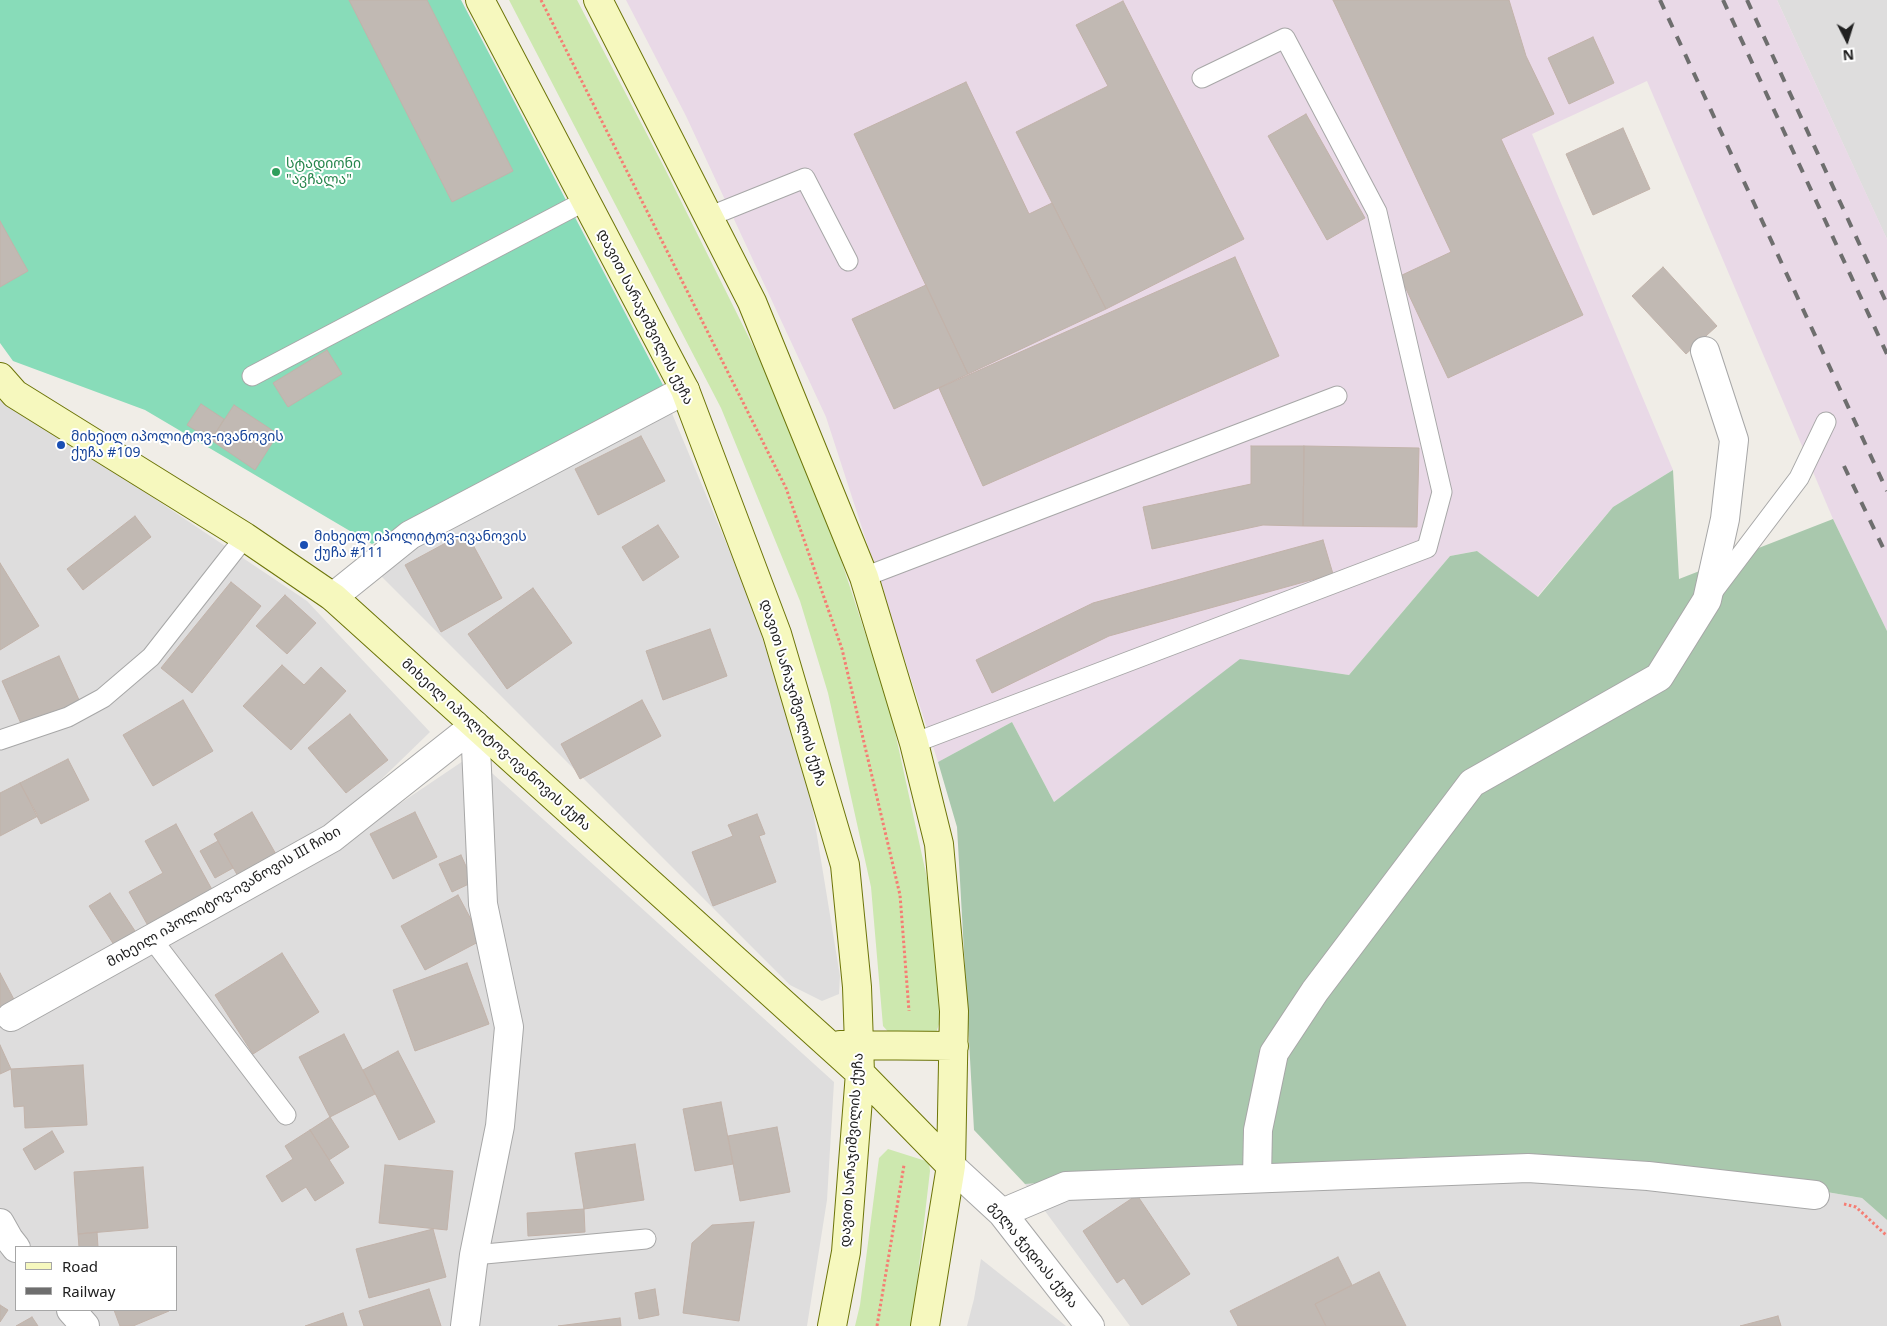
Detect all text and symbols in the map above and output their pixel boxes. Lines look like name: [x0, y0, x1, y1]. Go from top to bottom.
north arrow: [1822, 15, 1872, 65]
text: N: [1842, 45, 1855, 65]
place label: სტადიონი "ავჩალა": [286, 156, 361, 188]
marker: სტადიონი "ავჩალა": [270, 166, 282, 178]
street label: დავით სარაჯიშვილის ქუჩა: [593, 226, 697, 408]
place label: მიხეილ იპოლიტოვ-ივანოვის ქუჩა #109: [71, 429, 284, 462]
marker: მიხეილ იპოლიტოვ-ივანოვის ქუჩა #109: [55, 439, 67, 451]
place label: მიხეილ იპოლიტოვ-ივანოვის ქუჩა #111: [314, 529, 527, 562]
marker: მიხეილ იპოლიტოვ-ივანოვის ქუჩა #111: [298, 539, 310, 551]
street label: დავით სარაჯიშვილის ქუჩა: [757, 597, 829, 789]
street label: მიხეილ იპოლიტოვ-ივანოვის ქუჩა: [398, 655, 594, 835]
street label: მიხეილ იპოლიტოვ-ივანოვის III ჩიხი: [104, 823, 344, 971]
street label: დავით სარაჯიშვილის ქუჩა: [837, 1052, 867, 1248]
street label: გელა ჭედიას ქუჩა: [985, 1198, 1081, 1312]
legend: [15, 1246, 178, 1311]
text: Road: [62, 1256, 98, 1276]
text: Railway: [62, 1281, 115, 1301]

